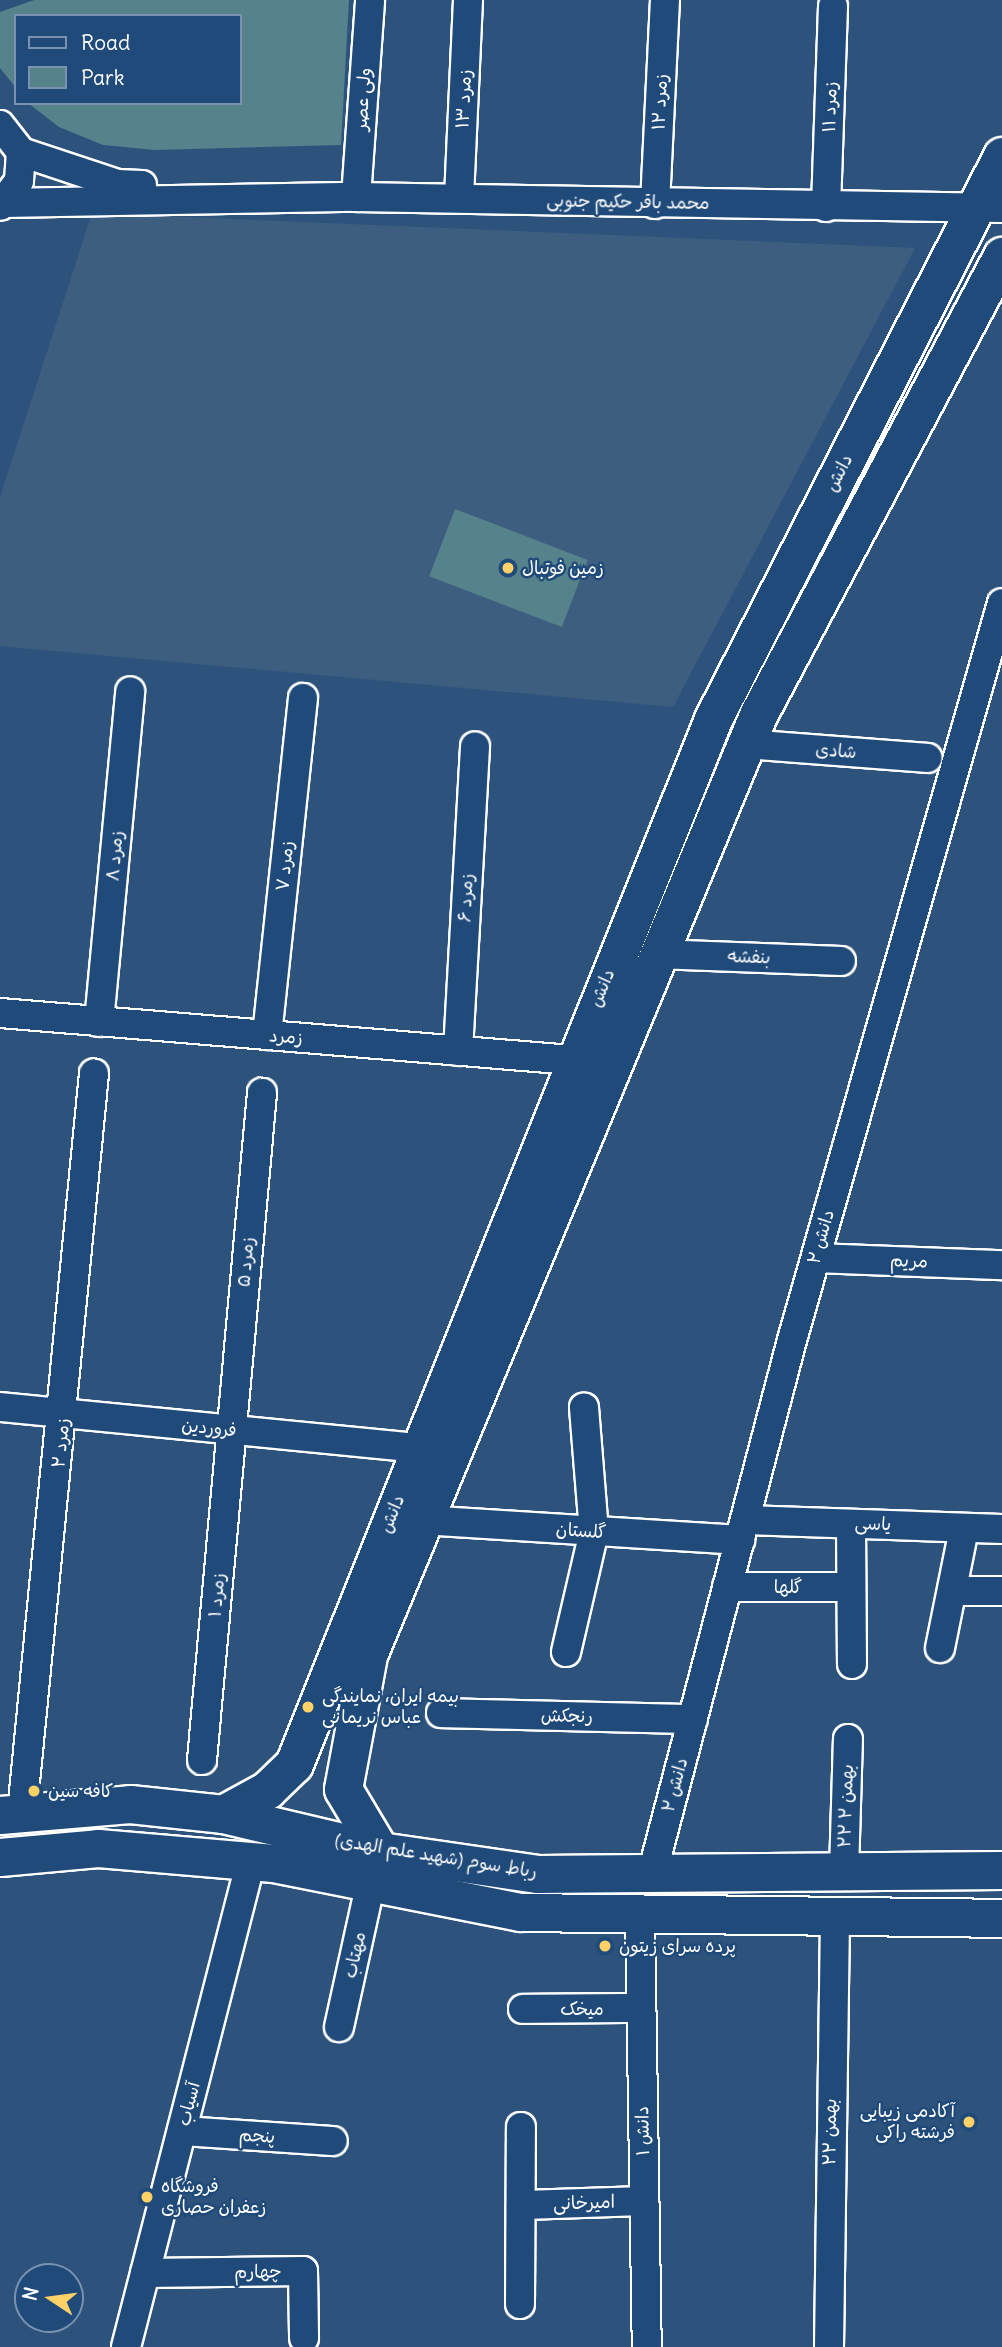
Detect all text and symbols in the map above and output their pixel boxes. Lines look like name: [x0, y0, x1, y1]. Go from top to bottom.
legend: [14, 14, 242, 105]
text: Road: [81, 29, 130, 56]
text: Park: [81, 64, 124, 91]
street label: ولی عصر: [350, 67, 376, 131]
street label: زمرد ۱۳: [452, 69, 476, 129]
street label: زمرد ۱۲: [648, 73, 672, 131]
street label: زمرد ۱۱: [818, 81, 842, 133]
street label: محمد باقر حکیم جنوبی: [546, 190, 710, 214]
street label: دانش: [821, 451, 857, 495]
place label: زمین فوتبال: [522, 557, 604, 579]
marker: زمین فوتبال: [500, 560, 516, 576]
street label: شادی: [815, 739, 857, 763]
street label: زمرد ۸: [102, 830, 128, 882]
street label: زمرد ۷: [272, 840, 298, 892]
street label: زمرد ۶: [454, 873, 478, 923]
street label: بنفشه: [727, 945, 771, 969]
street label: دانش: [584, 966, 620, 1010]
street label: زمرد: [268, 1025, 304, 1049]
street label: دانش ۲: [803, 1207, 839, 1267]
street label: زمرد ۵: [233, 1236, 259, 1288]
street label: مریم: [890, 1250, 928, 1272]
street label: فروردین: [180, 1414, 238, 1442]
street label: زمرد ۲: [48, 1417, 74, 1469]
street label: دانش: [375, 1492, 409, 1536]
street label: یاسی: [854, 1513, 892, 1535]
street label: گلستان: [555, 1518, 607, 1544]
street label: زمرد ۱: [204, 1572, 230, 1618]
street label: گلها: [774, 1576, 802, 1598]
place label: بیمه ایران، نمایندگی عباس نریمانی: [322, 1686, 459, 1728]
marker: بیمه ایران، نمایندگی عباس نریمانی: [300, 1699, 316, 1715]
street label: رنجکش: [541, 1705, 593, 1727]
street label: دانش ۲: [657, 1755, 693, 1815]
street label: ۲۲ بهمن ۲: [834, 1764, 858, 1848]
place label: کافه سین: [48, 1780, 113, 1802]
marker: کافه سین: [26, 1783, 42, 1799]
street label: رباط سوم (شهید علم الهدی): [333, 1829, 539, 1883]
street label: مهتاب: [339, 1930, 371, 1980]
place label: پرده سرای زیتون: [619, 1935, 736, 1957]
marker: پرده سرای زیتون: [597, 1938, 613, 1954]
street label: میخک: [560, 1998, 604, 2020]
street label: آسیاب: [173, 2080, 205, 2128]
street label: ۲۲ بهمن: [819, 2098, 841, 2166]
place label: آکادمی زیبایی فرشته راکی: [860, 2101, 955, 2144]
street label: دانش ۱: [632, 2106, 654, 2156]
marker: آکادمی زیبایی فرشته راکی: [961, 2114, 977, 2130]
street label: پنجم: [238, 2124, 276, 2148]
place label: فروشگاه زعفران حصاری: [161, 2176, 266, 2218]
marker: فروشگاه زعفران حصاری: [139, 2189, 155, 2205]
street label: امیرخانی: [553, 2191, 615, 2215]
street label: چهارم: [234, 2261, 282, 2283]
north arrow: [14, 2263, 84, 2333]
text: N: [17, 2285, 44, 2303]

